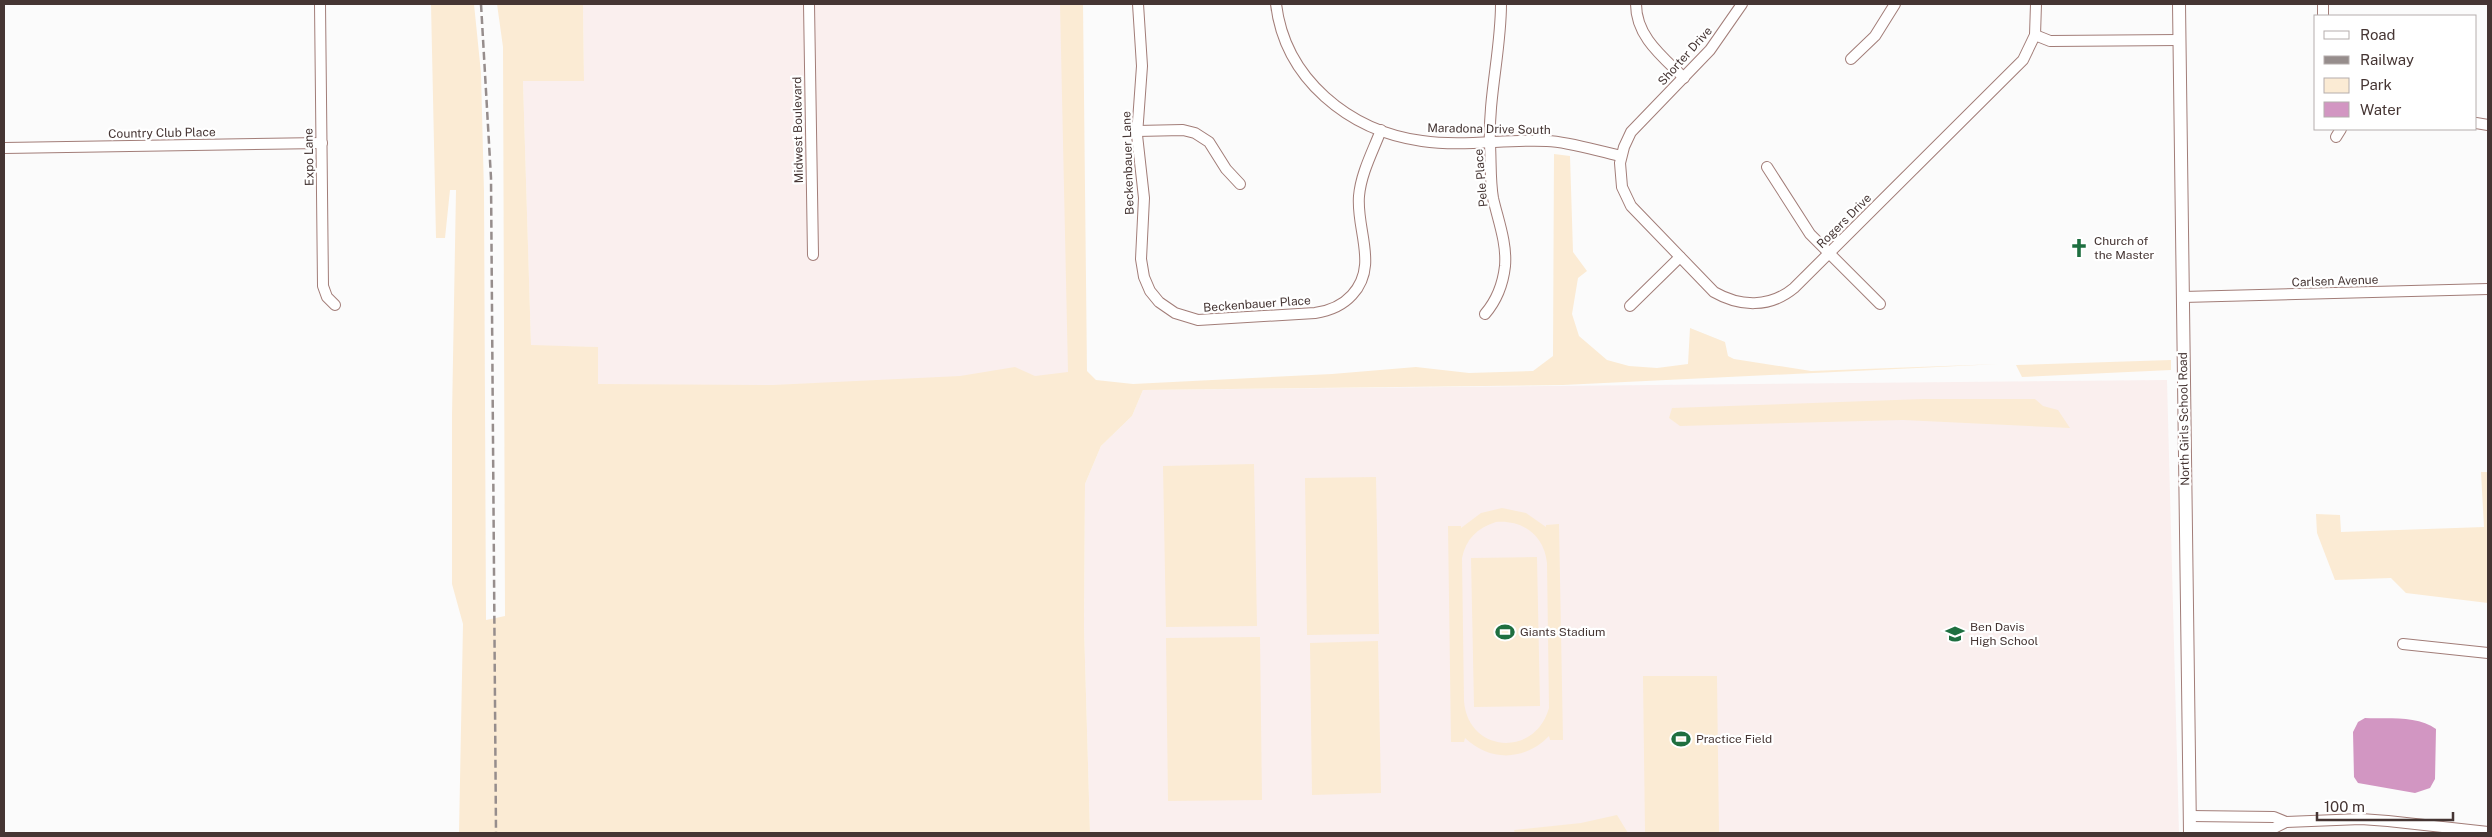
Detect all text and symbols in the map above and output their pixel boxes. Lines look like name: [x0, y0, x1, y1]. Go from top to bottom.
legend: [2314, 15, 2477, 130]
street label: Shorter Drive: [1655, 24, 1715, 88]
text: Road: [2360, 26, 2396, 43]
text: Railway: [2360, 51, 2414, 68]
text: Park: [2360, 76, 2392, 93]
street label: Midwest Boulevard: [790, 77, 806, 183]
text: Water: [2360, 101, 2402, 118]
street label: Beckenbauer Lane: [1119, 111, 1137, 215]
street label: Maradona Drive South: [1427, 121, 1551, 137]
street label: Country Club Place: [108, 125, 216, 141]
street label: Expo Lane: [301, 128, 317, 186]
street label: Pele Place: [1471, 148, 1491, 208]
street label: Rogers Drive: [1814, 191, 1874, 251]
place label: Church of the Master: [2094, 234, 2155, 262]
church icon: Church of the Master: [2068, 237, 2090, 259]
street label: Carlsen Avenue: [2291, 272, 2379, 290]
street label: Beckenbauer Place: [1203, 293, 1311, 315]
street label: North Girls School Road: [2176, 352, 2192, 486]
place label: Ben Davis High School: [1970, 620, 2038, 648]
sports icon: Giants Stadium: [1494, 621, 1516, 643]
school or university icon: Ben Davis High School: [1944, 623, 1966, 645]
place label: Giants Stadium: [1520, 625, 1605, 639]
sports icon: Practice Field: [1670, 728, 1692, 750]
place label: Practice Field: [1696, 732, 1772, 746]
scale bar: [2317, 790, 2453, 822]
text: 100 m: [2324, 798, 2365, 815]

